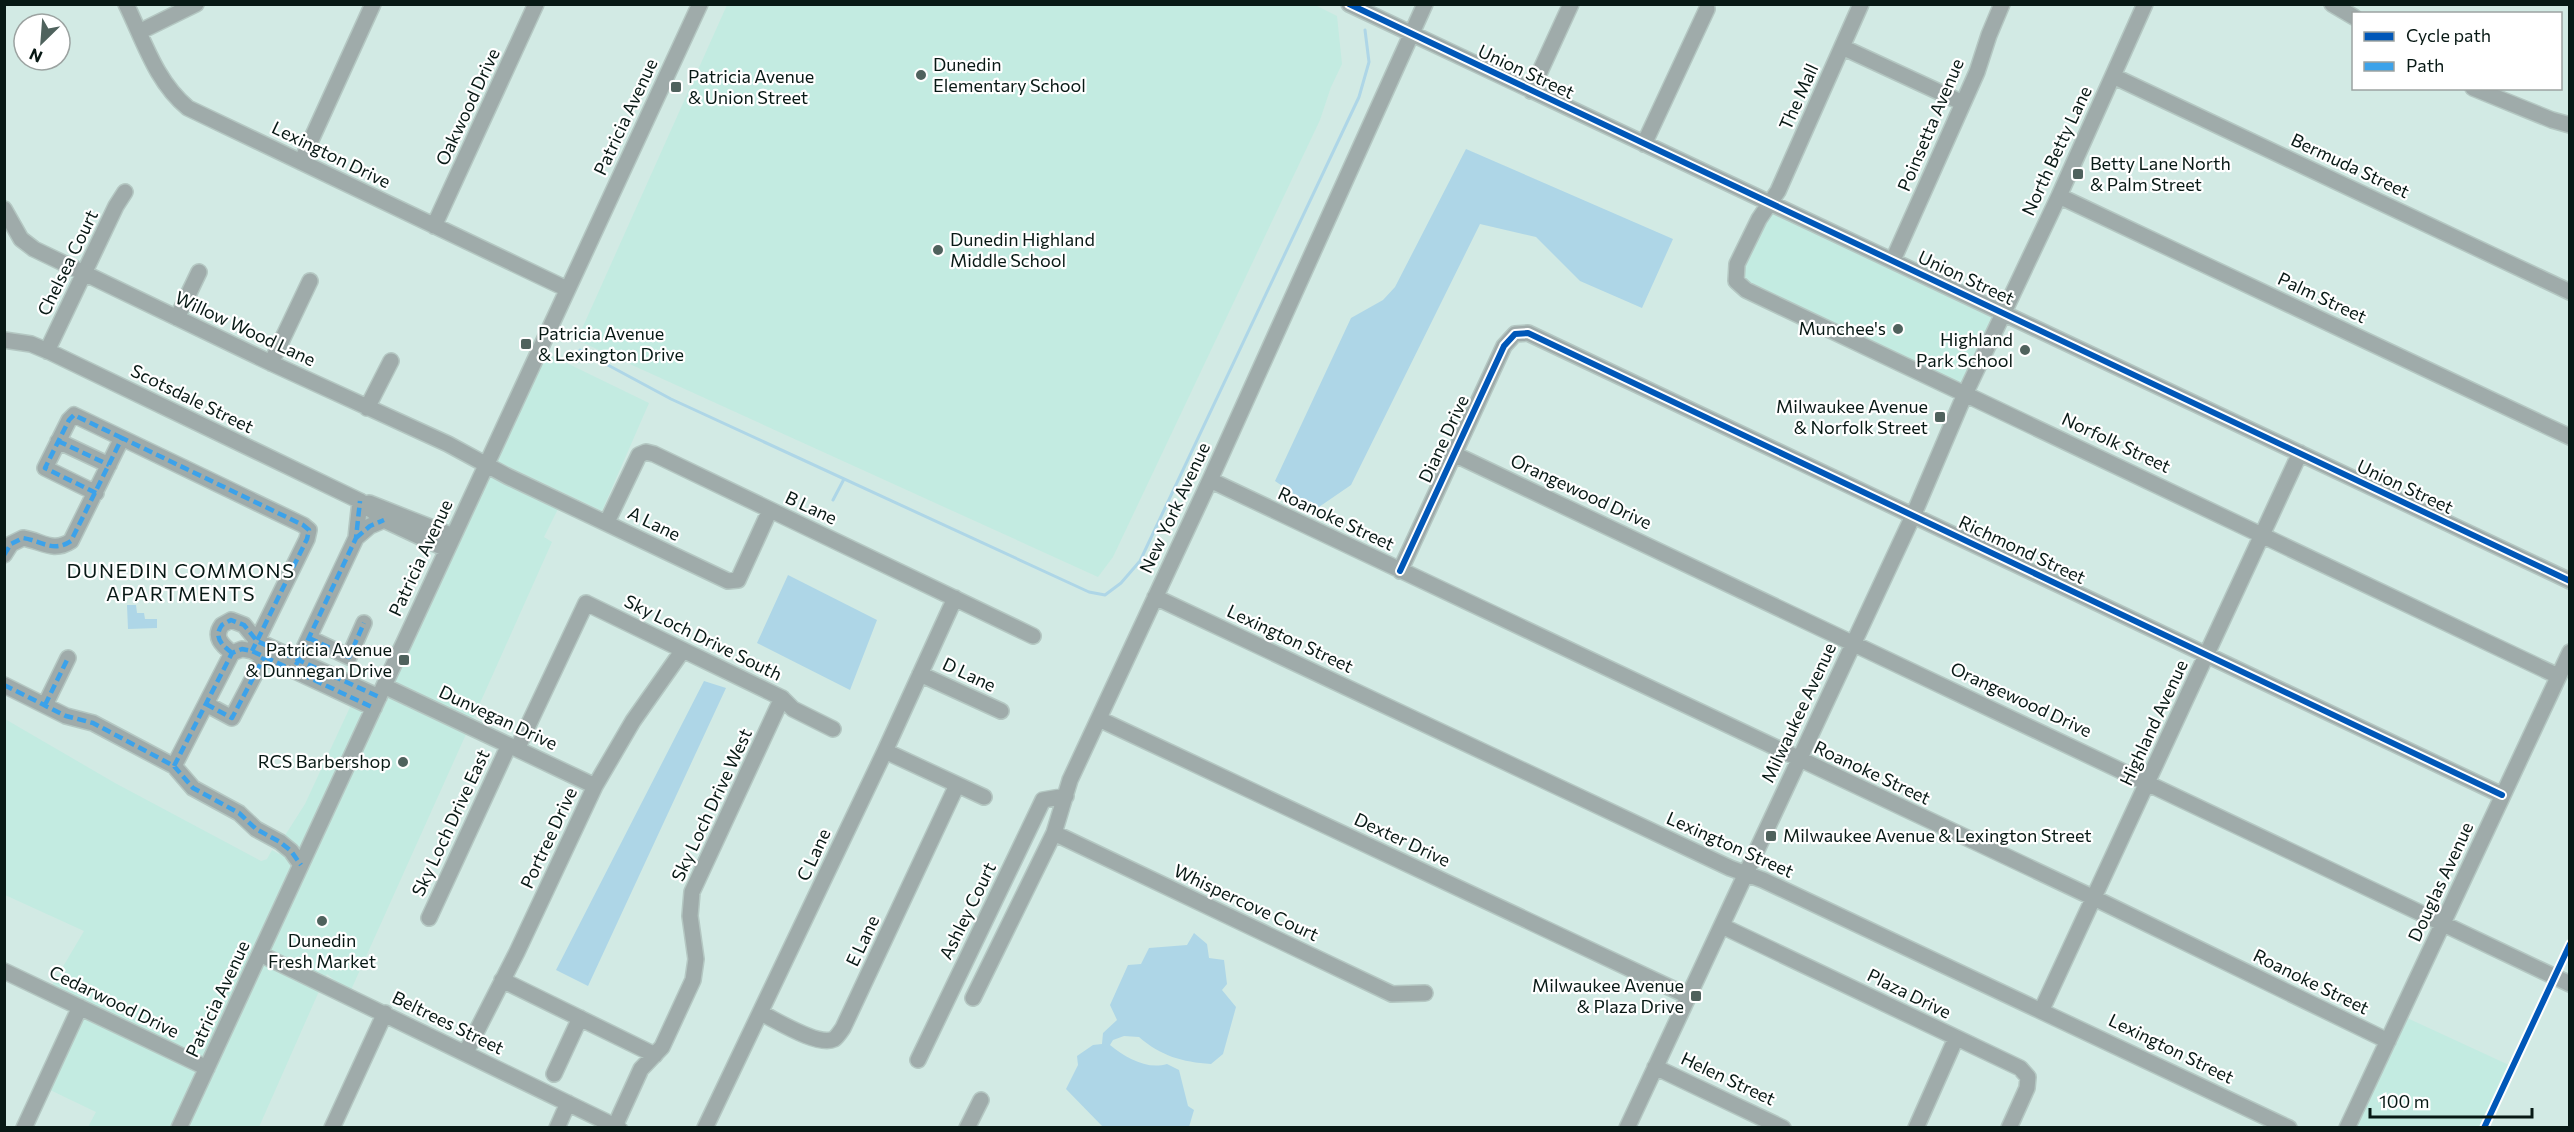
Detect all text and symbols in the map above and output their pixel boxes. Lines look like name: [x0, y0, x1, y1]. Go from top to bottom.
north arrow: [12, 12, 72, 72]
legend: [2352, 12, 2562, 90]
text: Cycle path: [2406, 24, 2491, 46]
street label: Union Street: [1475, 39, 1578, 103]
street label: Oakwood Drive: [430, 44, 504, 169]
text: N: [26, 45, 45, 67]
place label: Dunedin Elementary School: [933, 53, 1086, 96]
text: Path: [2406, 54, 2444, 76]
street label: Patricia Avenue: [588, 55, 662, 178]
street label: Poinsetta Avenue: [1892, 55, 1968, 194]
street label: The Mall: [1774, 60, 1822, 133]
place label: Patricia Avenue & Union Street: [688, 65, 814, 108]
marker: Dunedin Elementary School: [914, 68, 928, 82]
marker: Patricia Avenue & Union Street: [669, 80, 683, 94]
street label: North Betty Lane: [2016, 82, 2096, 219]
street label: Lexington Drive: [268, 116, 394, 192]
street label: Bermuda Street: [2288, 128, 2413, 202]
place label: Betty Lane North & Palm Street: [2090, 152, 2231, 195]
marker: Betty Lane North & Palm Street: [2071, 167, 2085, 181]
street label: Chelsea Court: [32, 206, 102, 319]
place label: Dunedin Highland Middle School: [950, 228, 1095, 271]
marker: Dunedin Highland Middle School: [931, 243, 945, 257]
street label: Union Street: [1915, 245, 2018, 309]
street label: Palm Street: [2275, 267, 2370, 327]
street label: Willow Wood Lane: [172, 286, 319, 370]
place label: Munchee's: [1798, 317, 1886, 339]
place label: Patricia Avenue & Lexington Drive: [538, 322, 684, 365]
marker: Munchee's: [1891, 322, 1905, 336]
place label: Highland Park School: [1916, 328, 2013, 371]
marker: Patricia Avenue & Lexington Drive: [519, 337, 533, 351]
marker: Highland Park School: [2018, 343, 2032, 357]
street label: Scotsdale Street: [127, 359, 257, 437]
street label: Diane Drive: [1413, 391, 1473, 486]
place label: Milwaukee Avenue & Norfolk Street: [1776, 395, 1928, 438]
street label: Norfolk Street: [2058, 407, 2174, 477]
marker: Milwaukee Avenue & Norfolk Street: [1933, 410, 1947, 424]
street label: New York Avenue: [1134, 439, 1214, 577]
street label: Orangewood Drive: [1507, 449, 1656, 533]
street label: Union Street: [2354, 454, 2457, 518]
street label: Roanoke Street: [1275, 482, 1398, 555]
street label: B Lane: [782, 486, 841, 529]
street label: Patricia Avenue: [383, 496, 457, 619]
street label: A Lane: [625, 501, 684, 545]
street label: Richmond Street: [1956, 510, 2089, 588]
district label: DUNEDIN COMMONS APARTMENTS: [67, 558, 295, 605]
street label: Sky Loch Drive South: [621, 589, 786, 685]
street label: Lexington Street: [1224, 599, 1357, 677]
place label: Patricia Avenue & Dunnegan Drive: [246, 638, 392, 681]
street label: Milwaukee Avenue: [1756, 639, 1840, 786]
street label: D Lane: [939, 652, 1000, 696]
marker: Patricia Avenue & Dunnegan Drive: [397, 653, 411, 667]
street label: Highland Avenue: [2114, 656, 2192, 789]
street label: Orangewood Drive: [1947, 657, 2096, 741]
street label: Dunvegan Drive: [436, 680, 561, 754]
street label: Sky Loch Drive West: [666, 725, 756, 884]
street label: Roanoke Street: [1811, 736, 1934, 809]
street label: Sky Loch Drive East: [406, 746, 494, 899]
place label: RCS Barbershop: [258, 750, 391, 772]
marker: RCS Barbershop: [396, 755, 410, 769]
street label: Portree Drive: [515, 783, 581, 892]
street label: Lexington Street: [1663, 806, 1797, 882]
street label: Dexter Drive: [1351, 807, 1454, 871]
street label: Douglas Avenue: [2403, 818, 2477, 945]
place label: Milwaukee Avenue & Lexington Street: [1783, 824, 2092, 846]
street label: C Lane: [791, 825, 835, 884]
marker: Milwaukee Avenue & Lexington Street: [1764, 829, 1778, 843]
street label: Ashley Court: [934, 858, 1000, 963]
street label: Whispercove Court: [1170, 859, 1322, 945]
street label: E Lane: [841, 912, 883, 970]
marker: Dunedin Fresh Market: [315, 914, 329, 928]
place label: Dunedin Fresh Market: [268, 929, 376, 972]
street label: Patricia Avenue: [180, 937, 254, 1060]
street label: Roanoke Street: [2250, 944, 2373, 1019]
street label: Cedarwood Drive: [46, 960, 183, 1042]
street label: Plaza Drive: [1864, 963, 1955, 1023]
place label: Milwaukee Avenue & Plaza Drive: [1532, 974, 1684, 1017]
street label: Beltrees Street: [389, 986, 508, 1059]
marker: Milwaukee Avenue & Plaza Drive: [1689, 989, 1703, 1003]
street label: Lexington Street: [2105, 1008, 2238, 1088]
street label: Helen Street: [1678, 1047, 1779, 1110]
scale bar: [2370, 1081, 2532, 1119]
text: 100 m: [2379, 1090, 2429, 1112]

